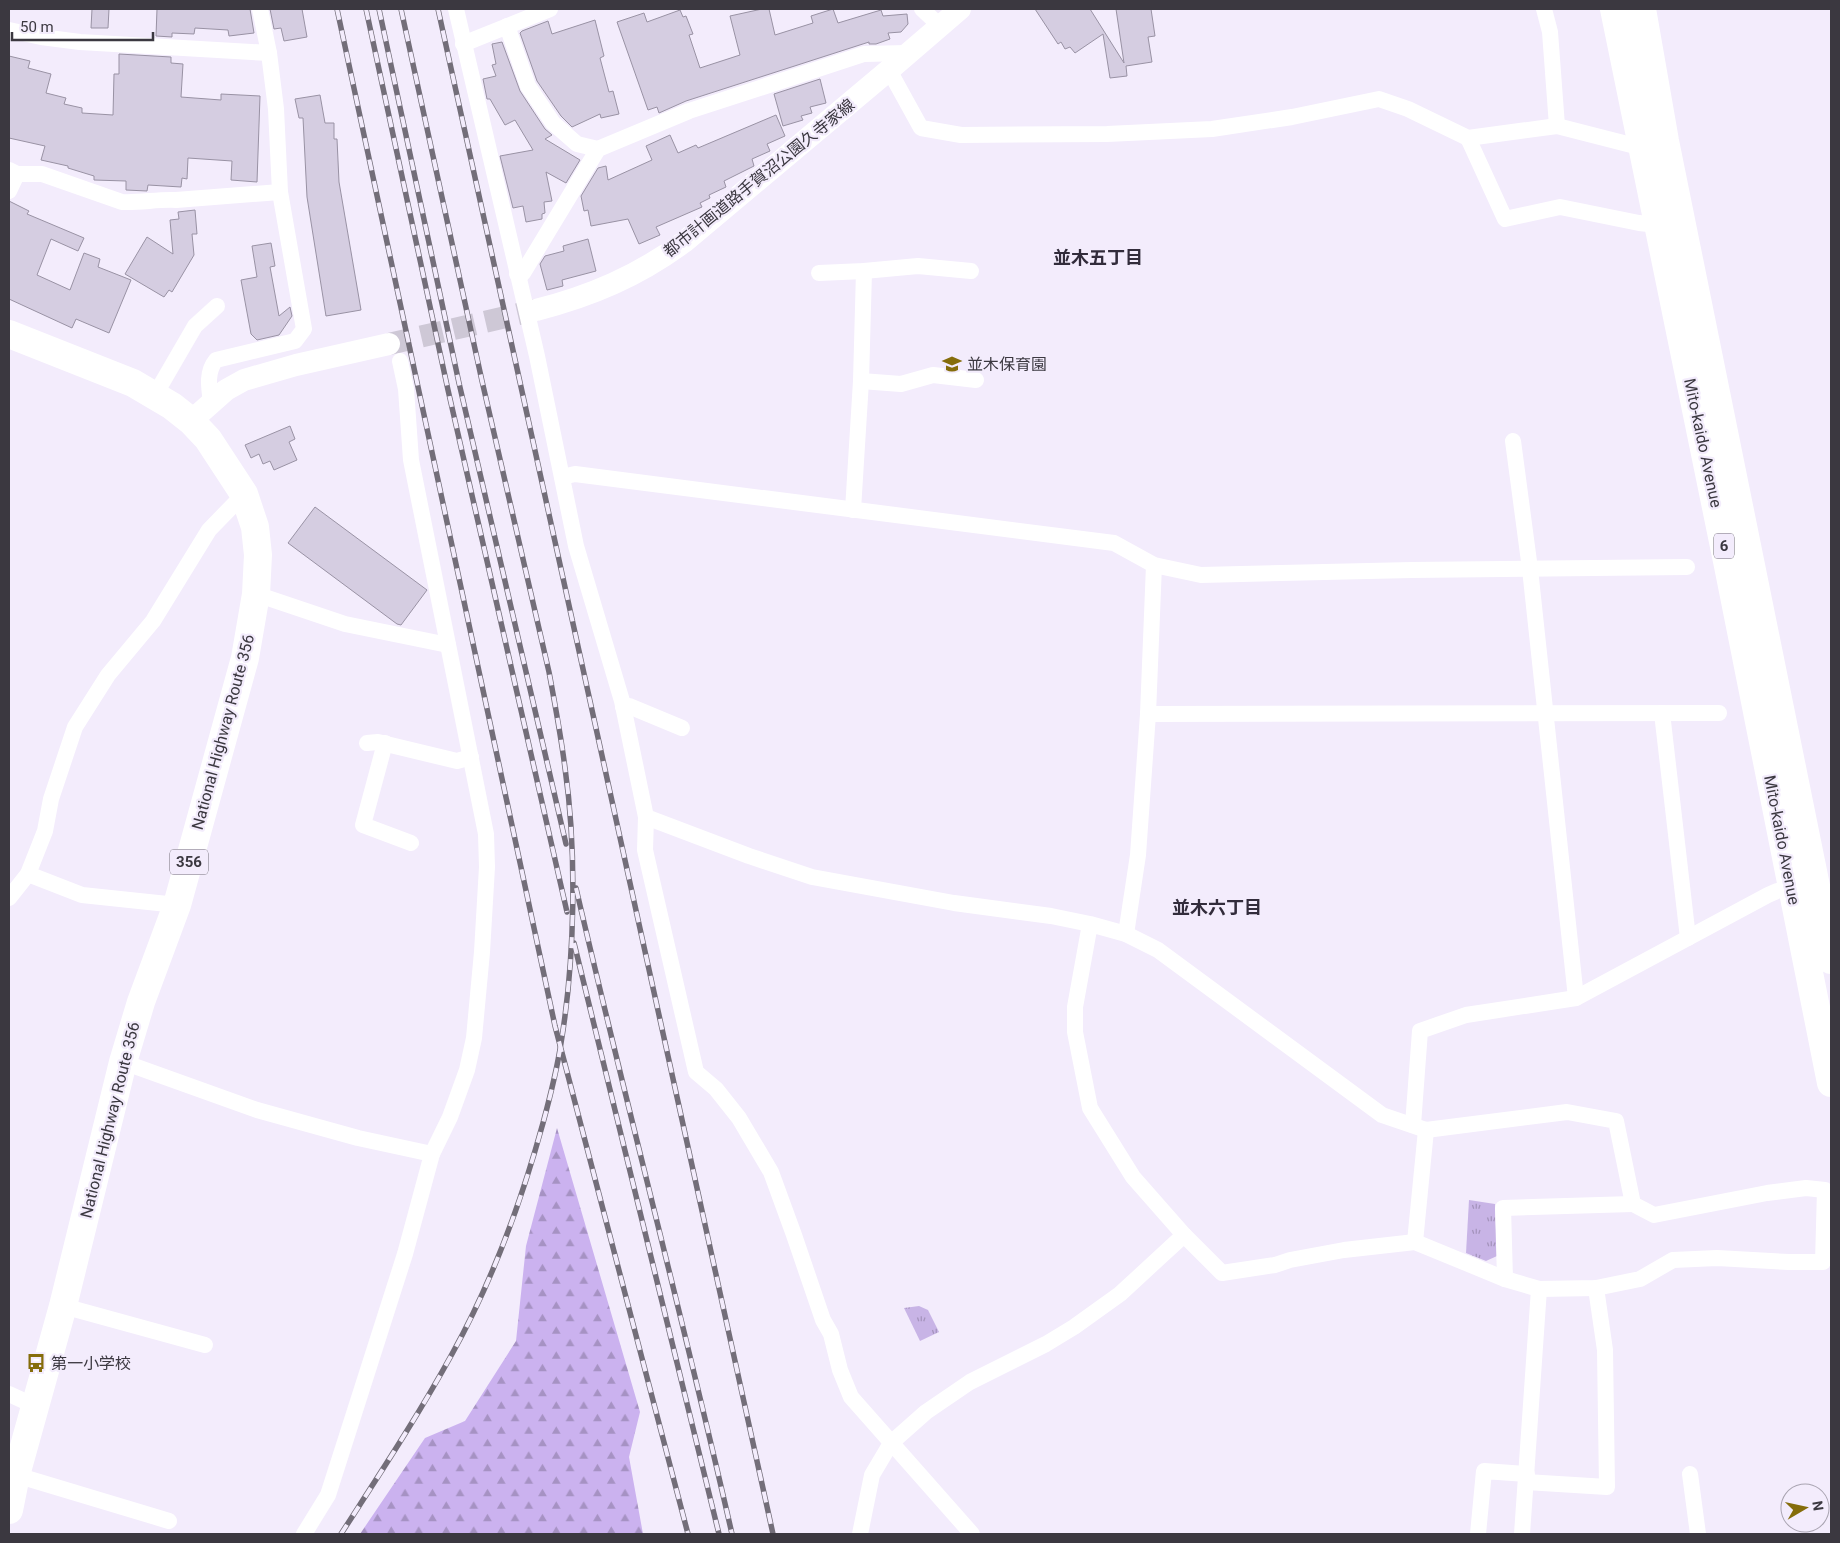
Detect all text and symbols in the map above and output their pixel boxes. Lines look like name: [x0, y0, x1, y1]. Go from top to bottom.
scale bar: [12, 10, 154, 42]
text: 50 m: [20, 18, 54, 36]
street label: 都市計画道路手賀沼公園久寺家線: [660, 95, 858, 261]
district label: 並木五丁目: [1053, 247, 1143, 268]
school or university icon: 並木保育園: [941, 353, 963, 375]
place label: 並木保育園: [967, 355, 1047, 374]
street label: Mito-kaido Avenue: [1680, 377, 1726, 509]
road number: 6: [1714, 534, 1734, 558]
street label: National Highway Route 356: [188, 632, 258, 832]
street label: Mito-kaido Avenue: [1760, 774, 1804, 906]
road number: 356: [170, 850, 208, 874]
district label: 並木六丁目: [1172, 897, 1262, 918]
street label: National Highway Route 356: [76, 1020, 144, 1220]
bus stop icon: 第一小学校: [25, 1352, 47, 1374]
place label: 第一小学校: [51, 1354, 131, 1373]
north arrow: [1780, 1483, 1830, 1533]
text: N: [1809, 1500, 1827, 1512]

